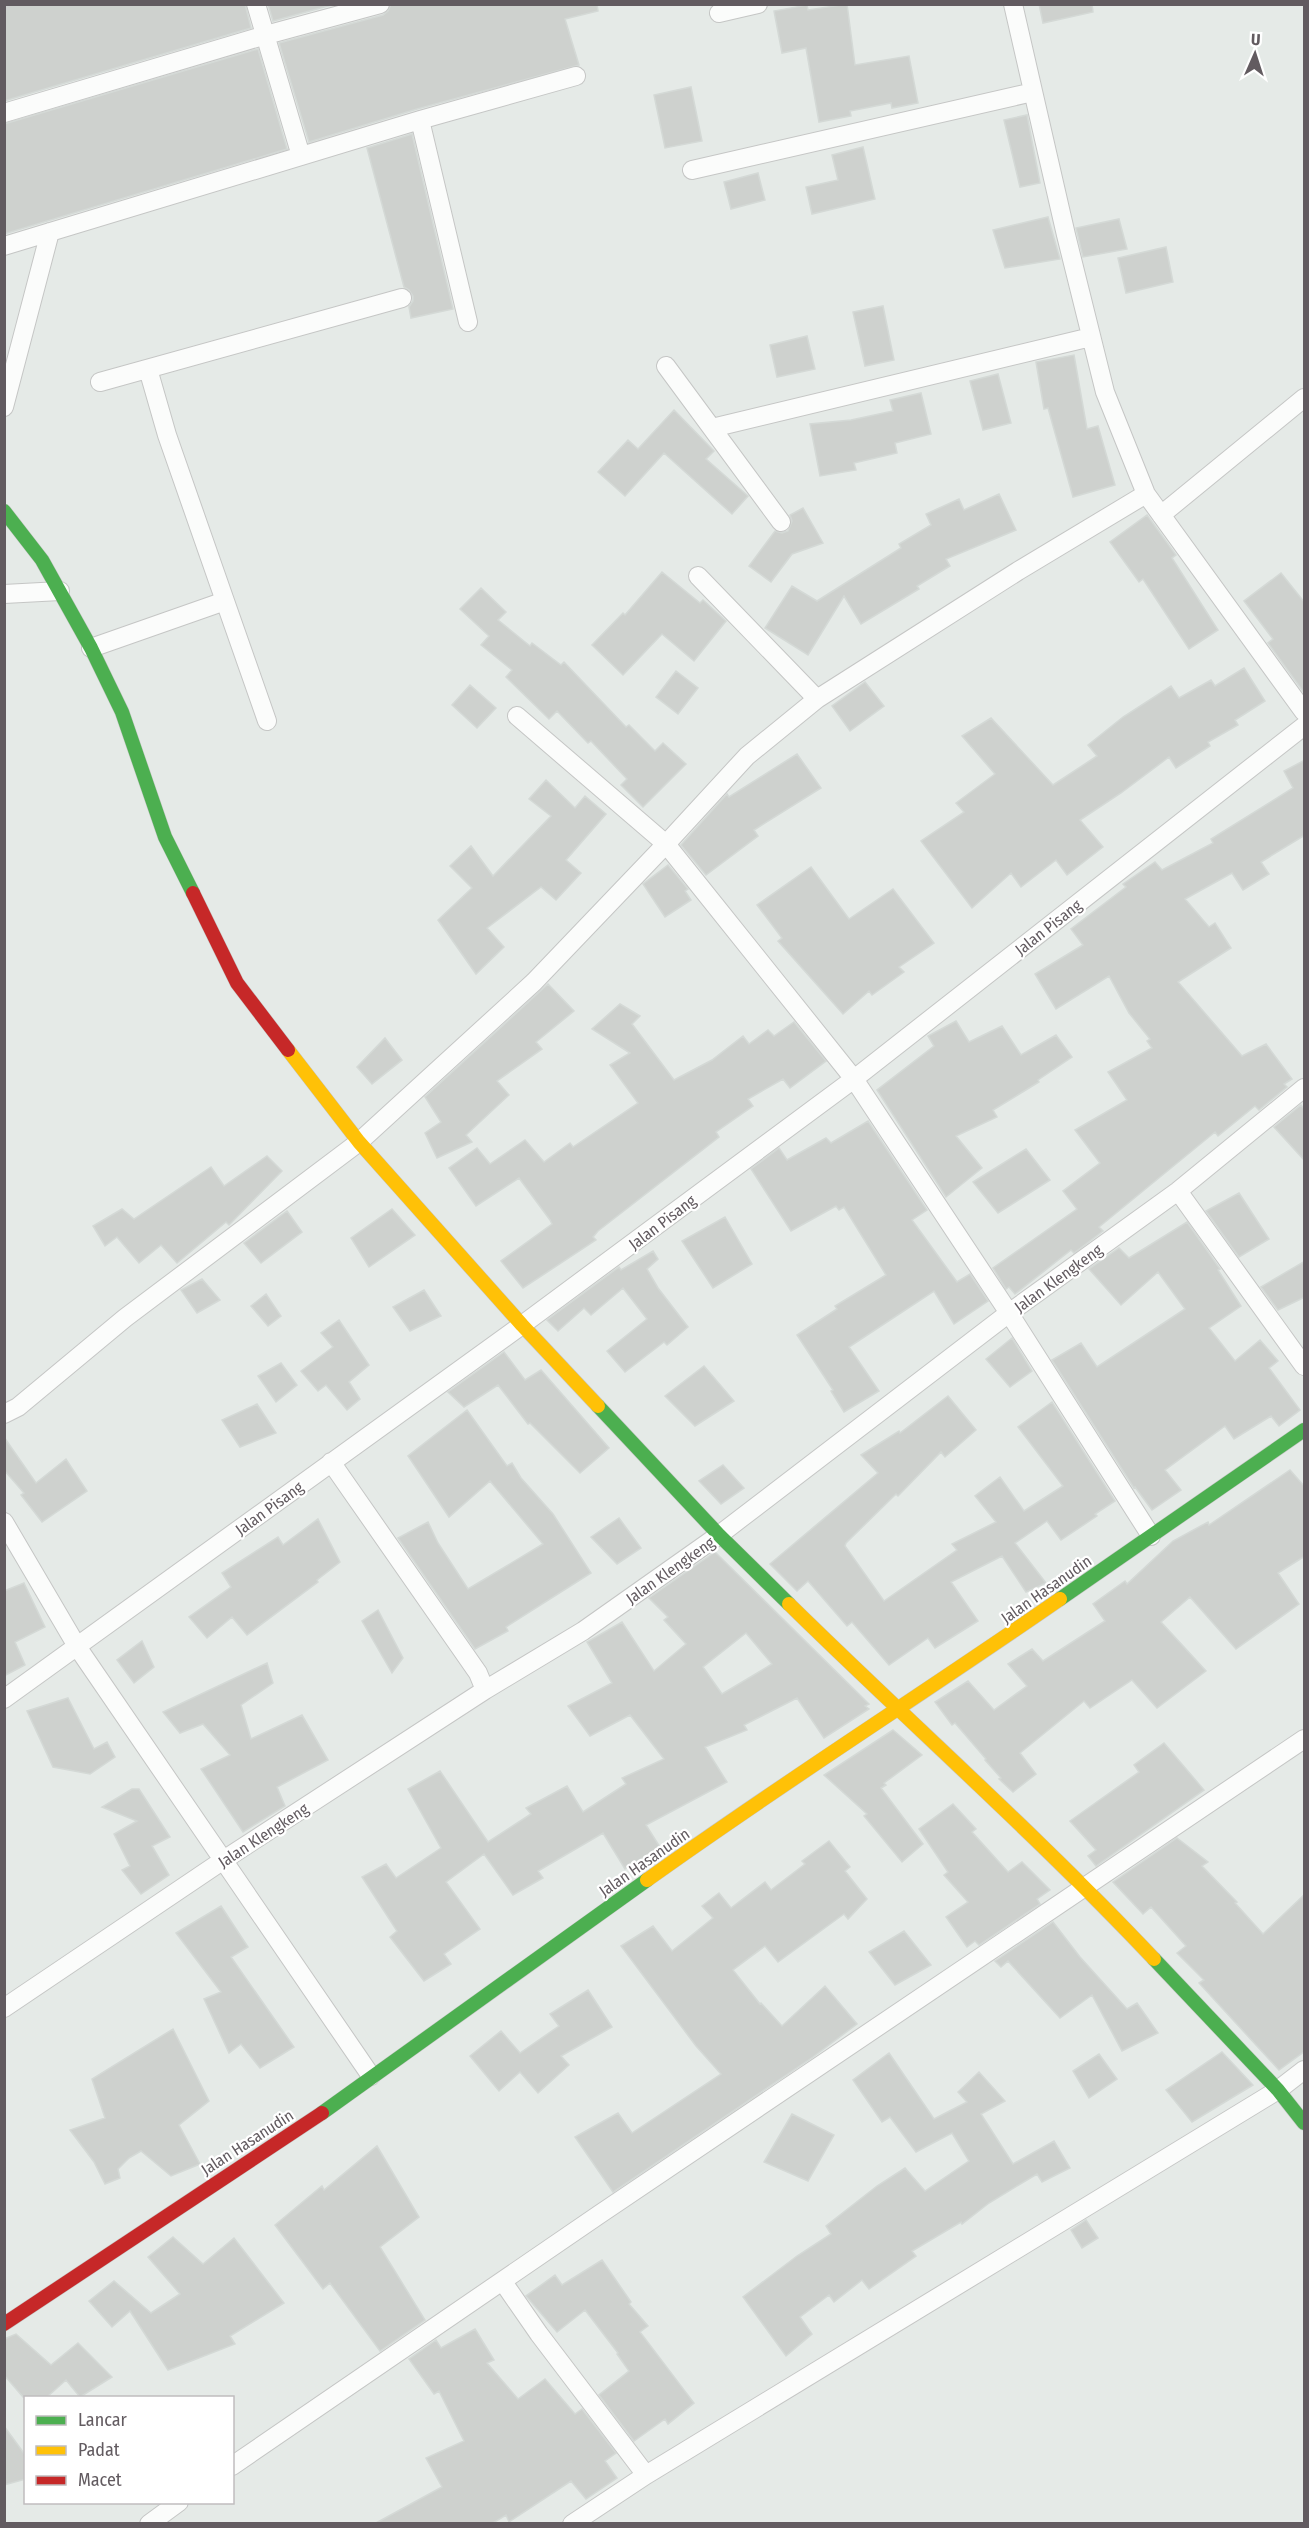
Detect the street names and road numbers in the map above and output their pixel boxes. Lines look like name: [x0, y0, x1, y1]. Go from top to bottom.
street label: Jalan Pisang: [1011, 895, 1086, 959]
street label: Jalan Pisang: [625, 1191, 700, 1254]
street label: Jalan Klengkeng: [1011, 1240, 1106, 1317]
street label: Jalan Pisang: [232, 1477, 307, 1539]
street label: Jalan Klengkeng: [622, 1533, 719, 1608]
street label: Jalan Hasanudin: [997, 1551, 1095, 1628]
street label: Jalan Klengkeng: [215, 1799, 312, 1872]
street label: Jalan Hasanudin: [595, 1824, 693, 1901]
street label: Jalan Hasanudin: [198, 2106, 297, 2179]

